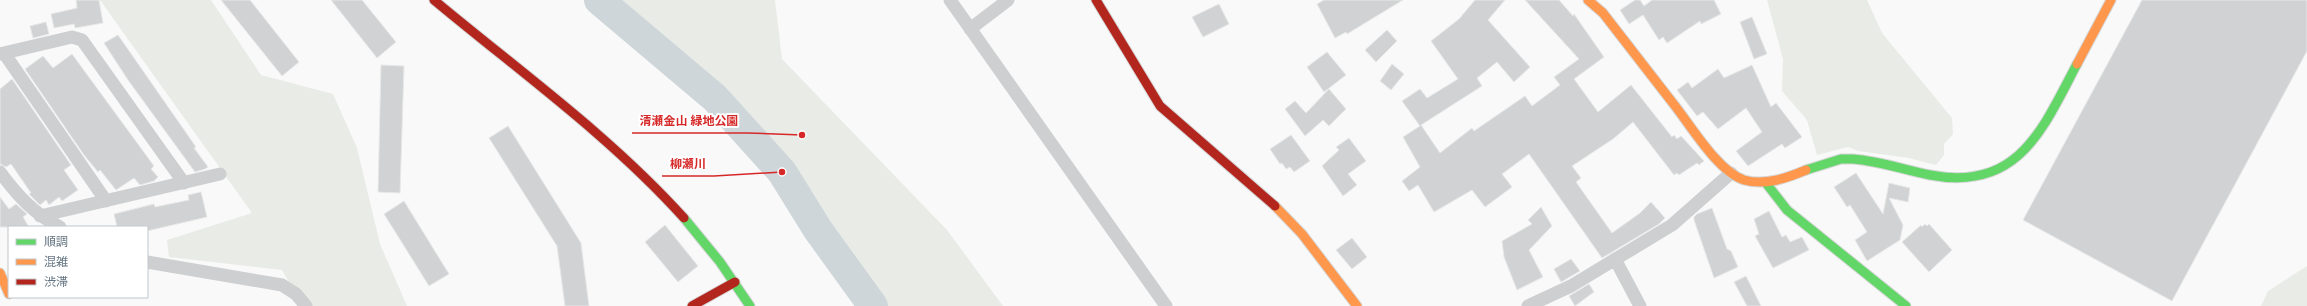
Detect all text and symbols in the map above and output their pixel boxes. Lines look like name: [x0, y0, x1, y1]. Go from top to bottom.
callout: 清瀬金山 緑地公園: [632, 109, 747, 133]
text: 清瀬金山 緑地公園: [640, 114, 738, 128]
callout: 柳瀬川: [662, 152, 714, 176]
text: 柳瀬川: [670, 157, 706, 171]
legend: [8, 226, 148, 298]
text: 順調: [44, 235, 68, 249]
text: 混雑: [44, 255, 68, 269]
text: 渋滞: [44, 275, 68, 289]

